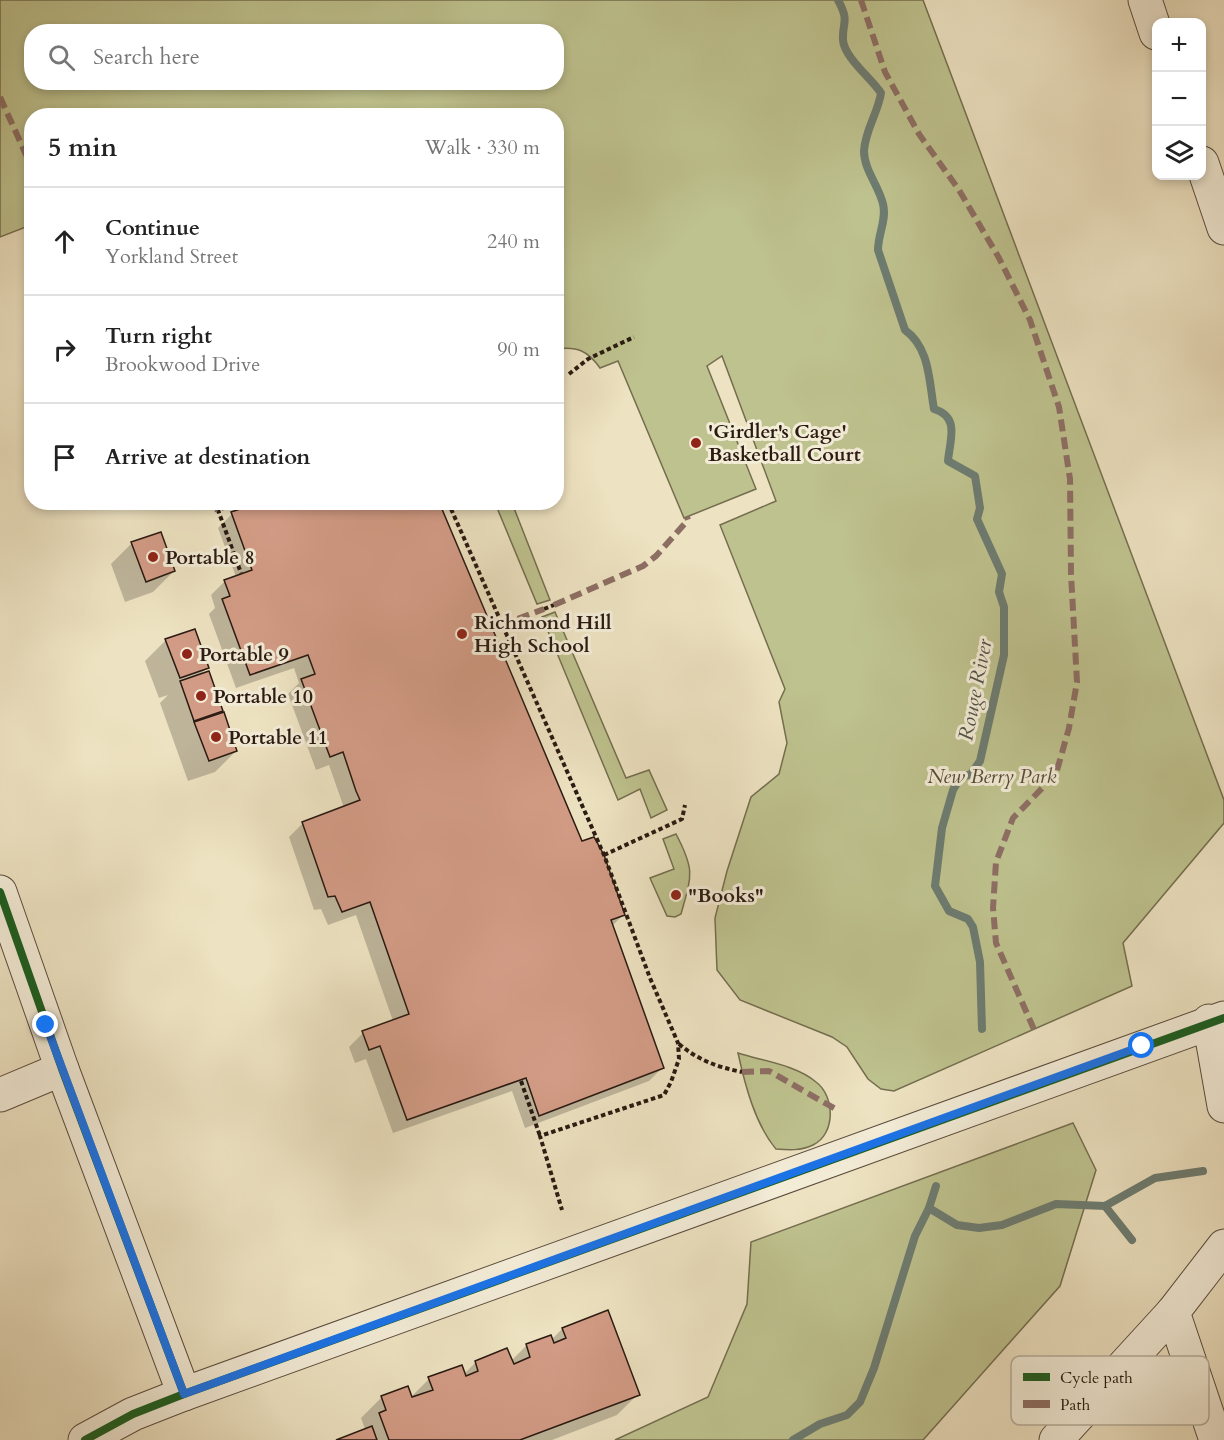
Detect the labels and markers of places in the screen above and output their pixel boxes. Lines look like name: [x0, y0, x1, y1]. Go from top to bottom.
place label: 'Girdler's Cage' Basketball Court: [708, 418, 861, 468]
marker: 'Girdler's Cage' Basketball Court: [689, 436, 703, 450]
place label: Portable 8: [165, 544, 255, 571]
marker: Portable 8: [146, 550, 160, 564]
place label: Richmond Hill High School: [474, 609, 612, 659]
marker: Richmond Hill High School: [455, 627, 469, 641]
place label: Portable 9: [199, 641, 289, 668]
marker: Portable 9: [180, 647, 194, 661]
place label: Portable 10: [213, 683, 313, 710]
marker: Portable 10: [194, 689, 208, 703]
place label: Portable 11: [228, 724, 328, 751]
marker: Portable 11: [209, 730, 223, 744]
place label: "Books": [688, 882, 764, 909]
marker: "Books": [669, 888, 683, 902]

